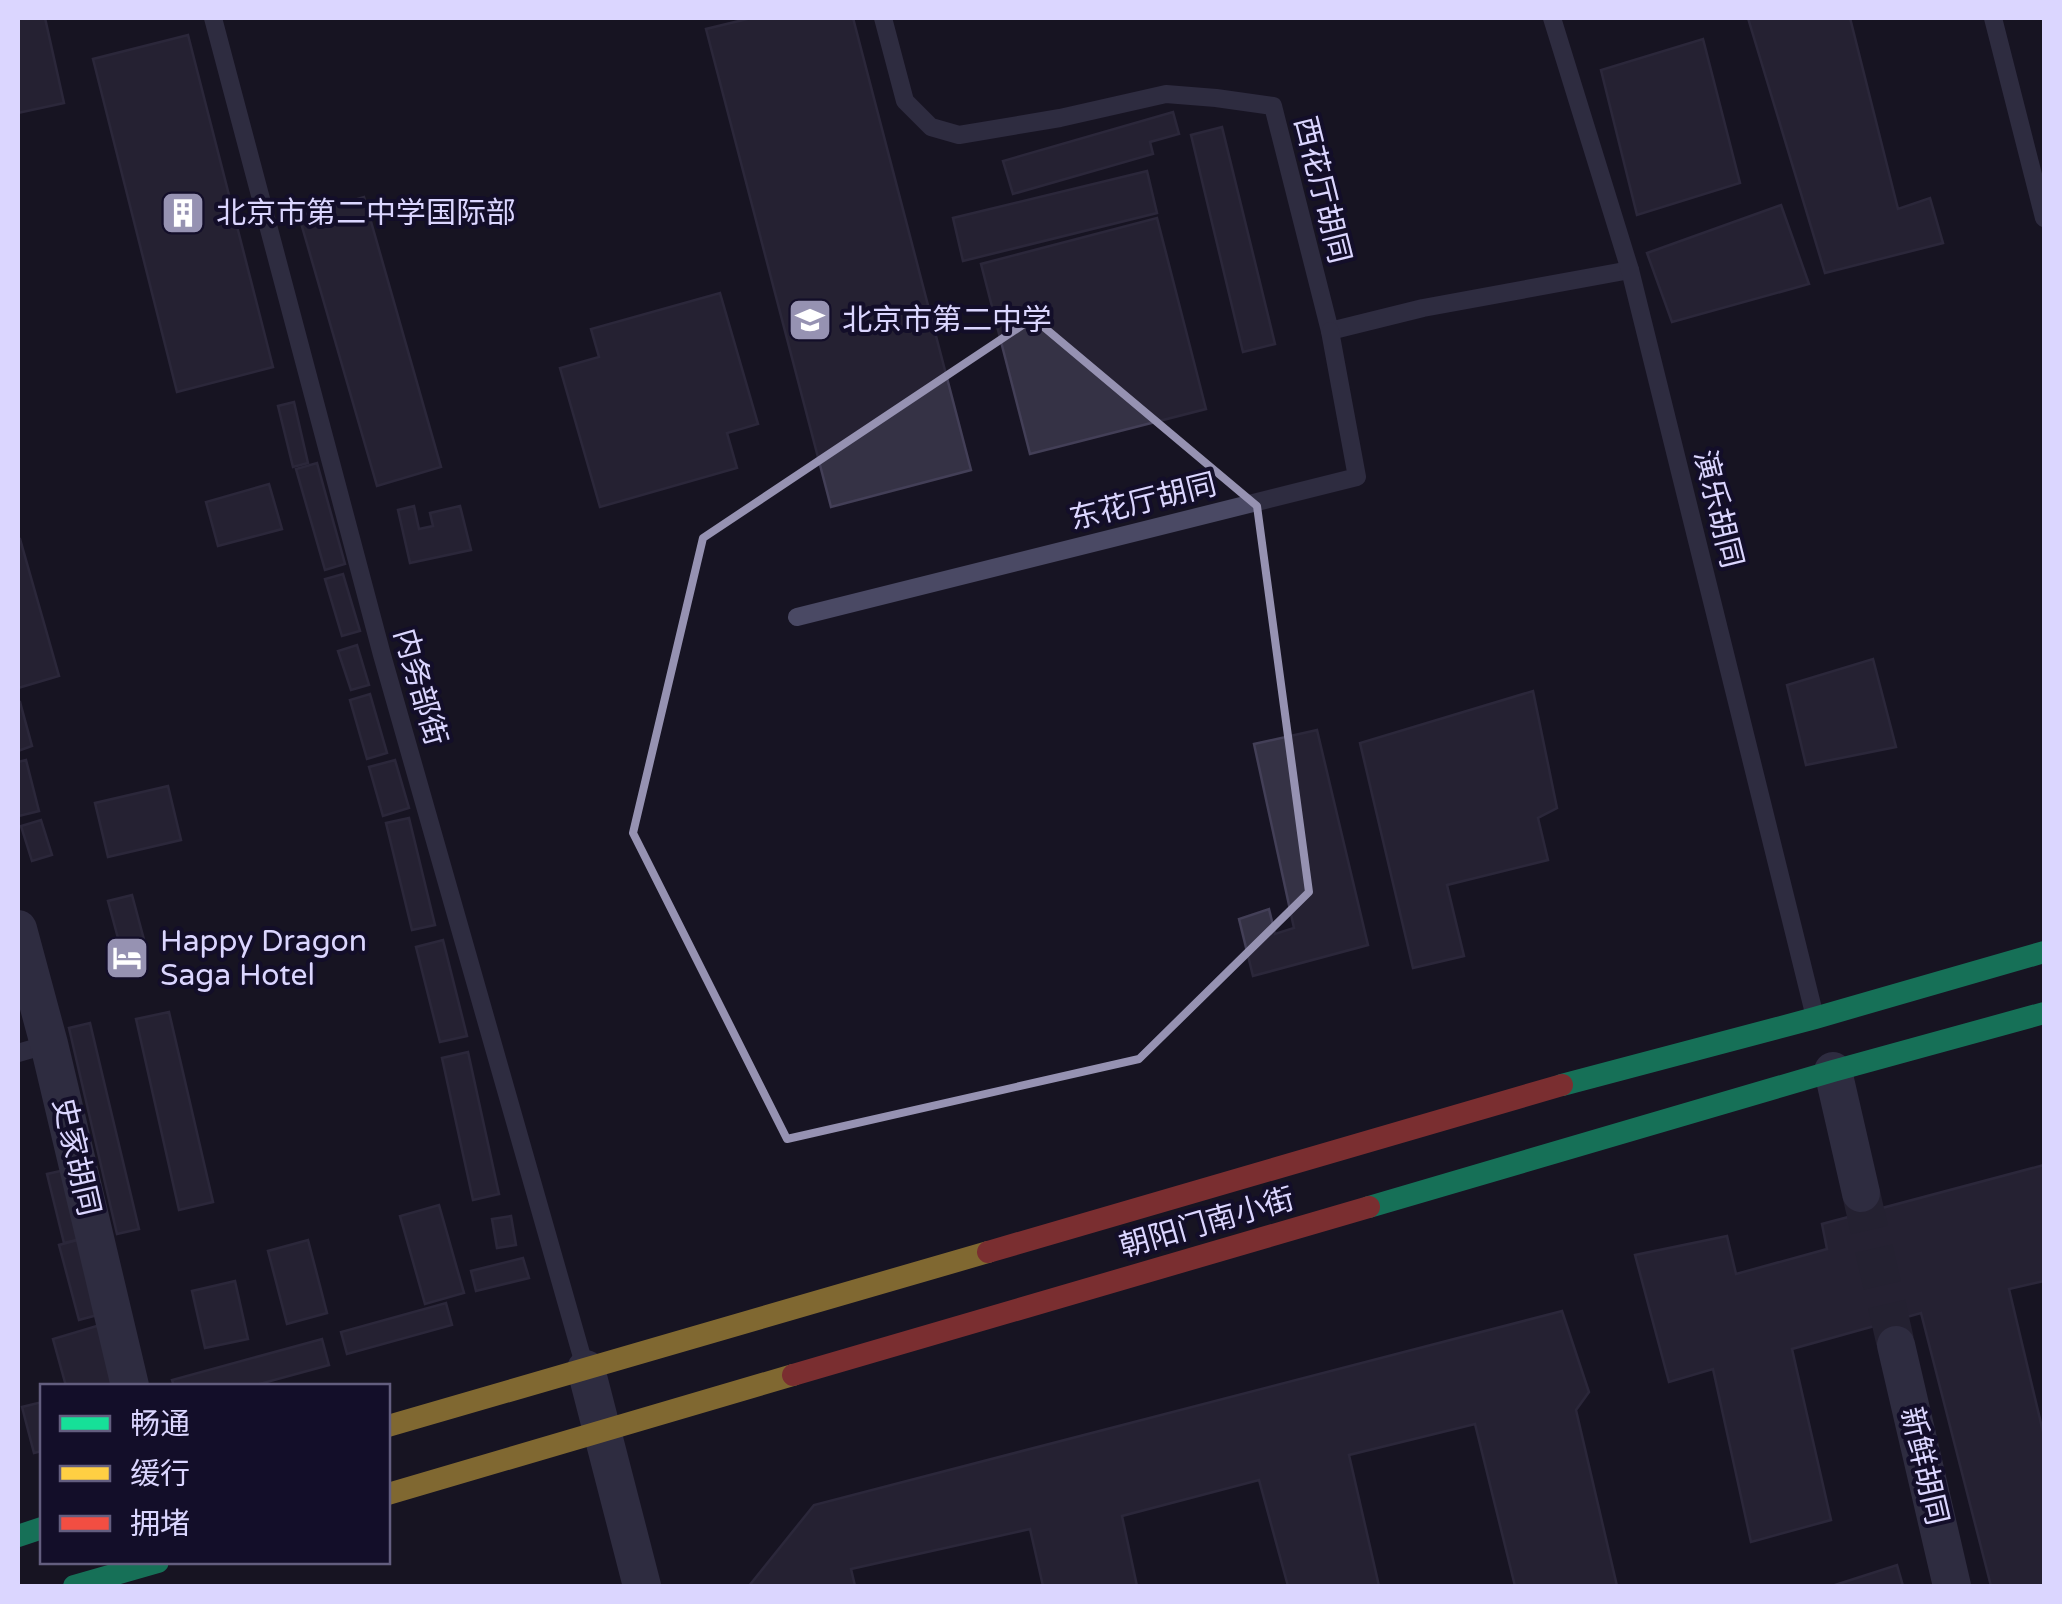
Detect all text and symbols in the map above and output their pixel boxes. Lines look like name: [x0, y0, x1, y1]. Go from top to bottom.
street label: 西花厅胡同: [1286, 113, 1358, 267]
building icon: 北京市第二中学国际部: [160, 190, 206, 236]
place label: 北京市第二中学国际部: [216, 195, 516, 232]
school or university icon: 北京市第二中学: [787, 297, 833, 343]
place label: 北京市第二中学: [842, 302, 1052, 339]
street label: 演乐胡同: [1686, 446, 1750, 572]
street label: 东花厅胡同: [1066, 466, 1220, 538]
street label: 内务部街: [386, 624, 454, 750]
place label: Happy Dragon Saga Hotel: [160, 923, 367, 994]
hotel icon: Happy Dragon Saga Hotel: [104, 935, 150, 981]
street label: 史家胡同: [44, 1094, 108, 1220]
street label: 朝阳门南小街: [1115, 1180, 1299, 1266]
legend: [40, 1384, 390, 1564]
street label: 新鲜胡同: [1892, 1403, 1956, 1529]
text: 畅通: [130, 1406, 190, 1443]
text: 缓行: [130, 1456, 190, 1493]
text: 拥堵: [130, 1506, 190, 1543]

